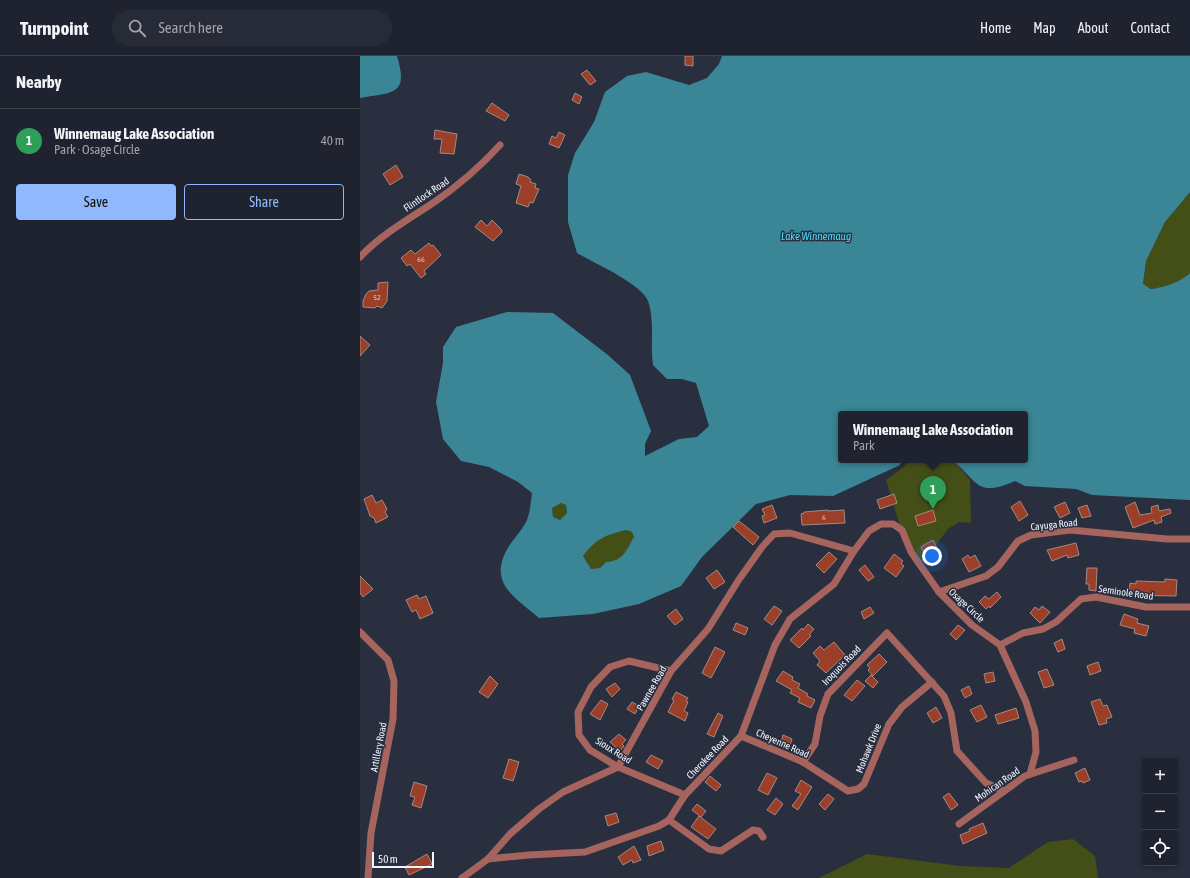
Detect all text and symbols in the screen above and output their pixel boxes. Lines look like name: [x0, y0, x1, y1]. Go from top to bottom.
search box: [112, 10, 392, 46]
text: Turnpoint: [20, 17, 88, 39]
icon: search: [126, 17, 148, 39]
text: Search here: [158, 19, 223, 36]
text: Home: [980, 20, 1011, 36]
text: Map: [1033, 20, 1056, 36]
text: About: [1078, 20, 1109, 36]
text: Contact: [1131, 20, 1170, 36]
text: Nearby: [16, 72, 62, 92]
text: Winnemaug Lake Association: [54, 125, 214, 142]
text: 1: [26, 133, 32, 148]
text: 40 m: [321, 133, 344, 148]
text: Park · Osage Circle: [54, 142, 140, 157]
street label: Flintlock Road: [401, 175, 451, 214]
button: Save: [16, 184, 176, 220]
button: Share: [184, 184, 344, 220]
water label: Lake Winnemaug: [781, 230, 851, 242]
house number: 66: [417, 255, 425, 264]
house number: 52: [373, 293, 381, 302]
popup: [838, 411, 1028, 463]
text: Winnemaug Lake Association: [853, 421, 1013, 438]
text: Park: [853, 438, 875, 453]
pin: 1: [920, 476, 946, 509]
house number: 6: [822, 513, 826, 522]
street label: Cayuga Road: [1030, 517, 1078, 532]
your location: [922, 546, 942, 566]
street label: Seminole Road: [1098, 583, 1154, 602]
street label: Osage Circle: [947, 586, 987, 625]
street label: Iroquois Road: [820, 643, 863, 687]
street label: Pawnee Road: [634, 664, 669, 713]
street label: Artillery Road: [368, 721, 389, 773]
street label: Mohawk Drive: [854, 722, 883, 774]
street label: Cheyenne Road: [754, 727, 811, 760]
street label: Cherokee Road: [684, 733, 731, 781]
street label: Sioux Road: [594, 735, 634, 766]
map controls: [1142, 758, 1178, 866]
button: +: [1142, 758, 1178, 794]
street label: Mohican Road: [973, 765, 1022, 804]
button: −: [1142, 794, 1178, 830]
button: locate: [1142, 830, 1178, 866]
scale bar: [372, 850, 434, 869]
text: 50 m: [378, 853, 398, 865]

